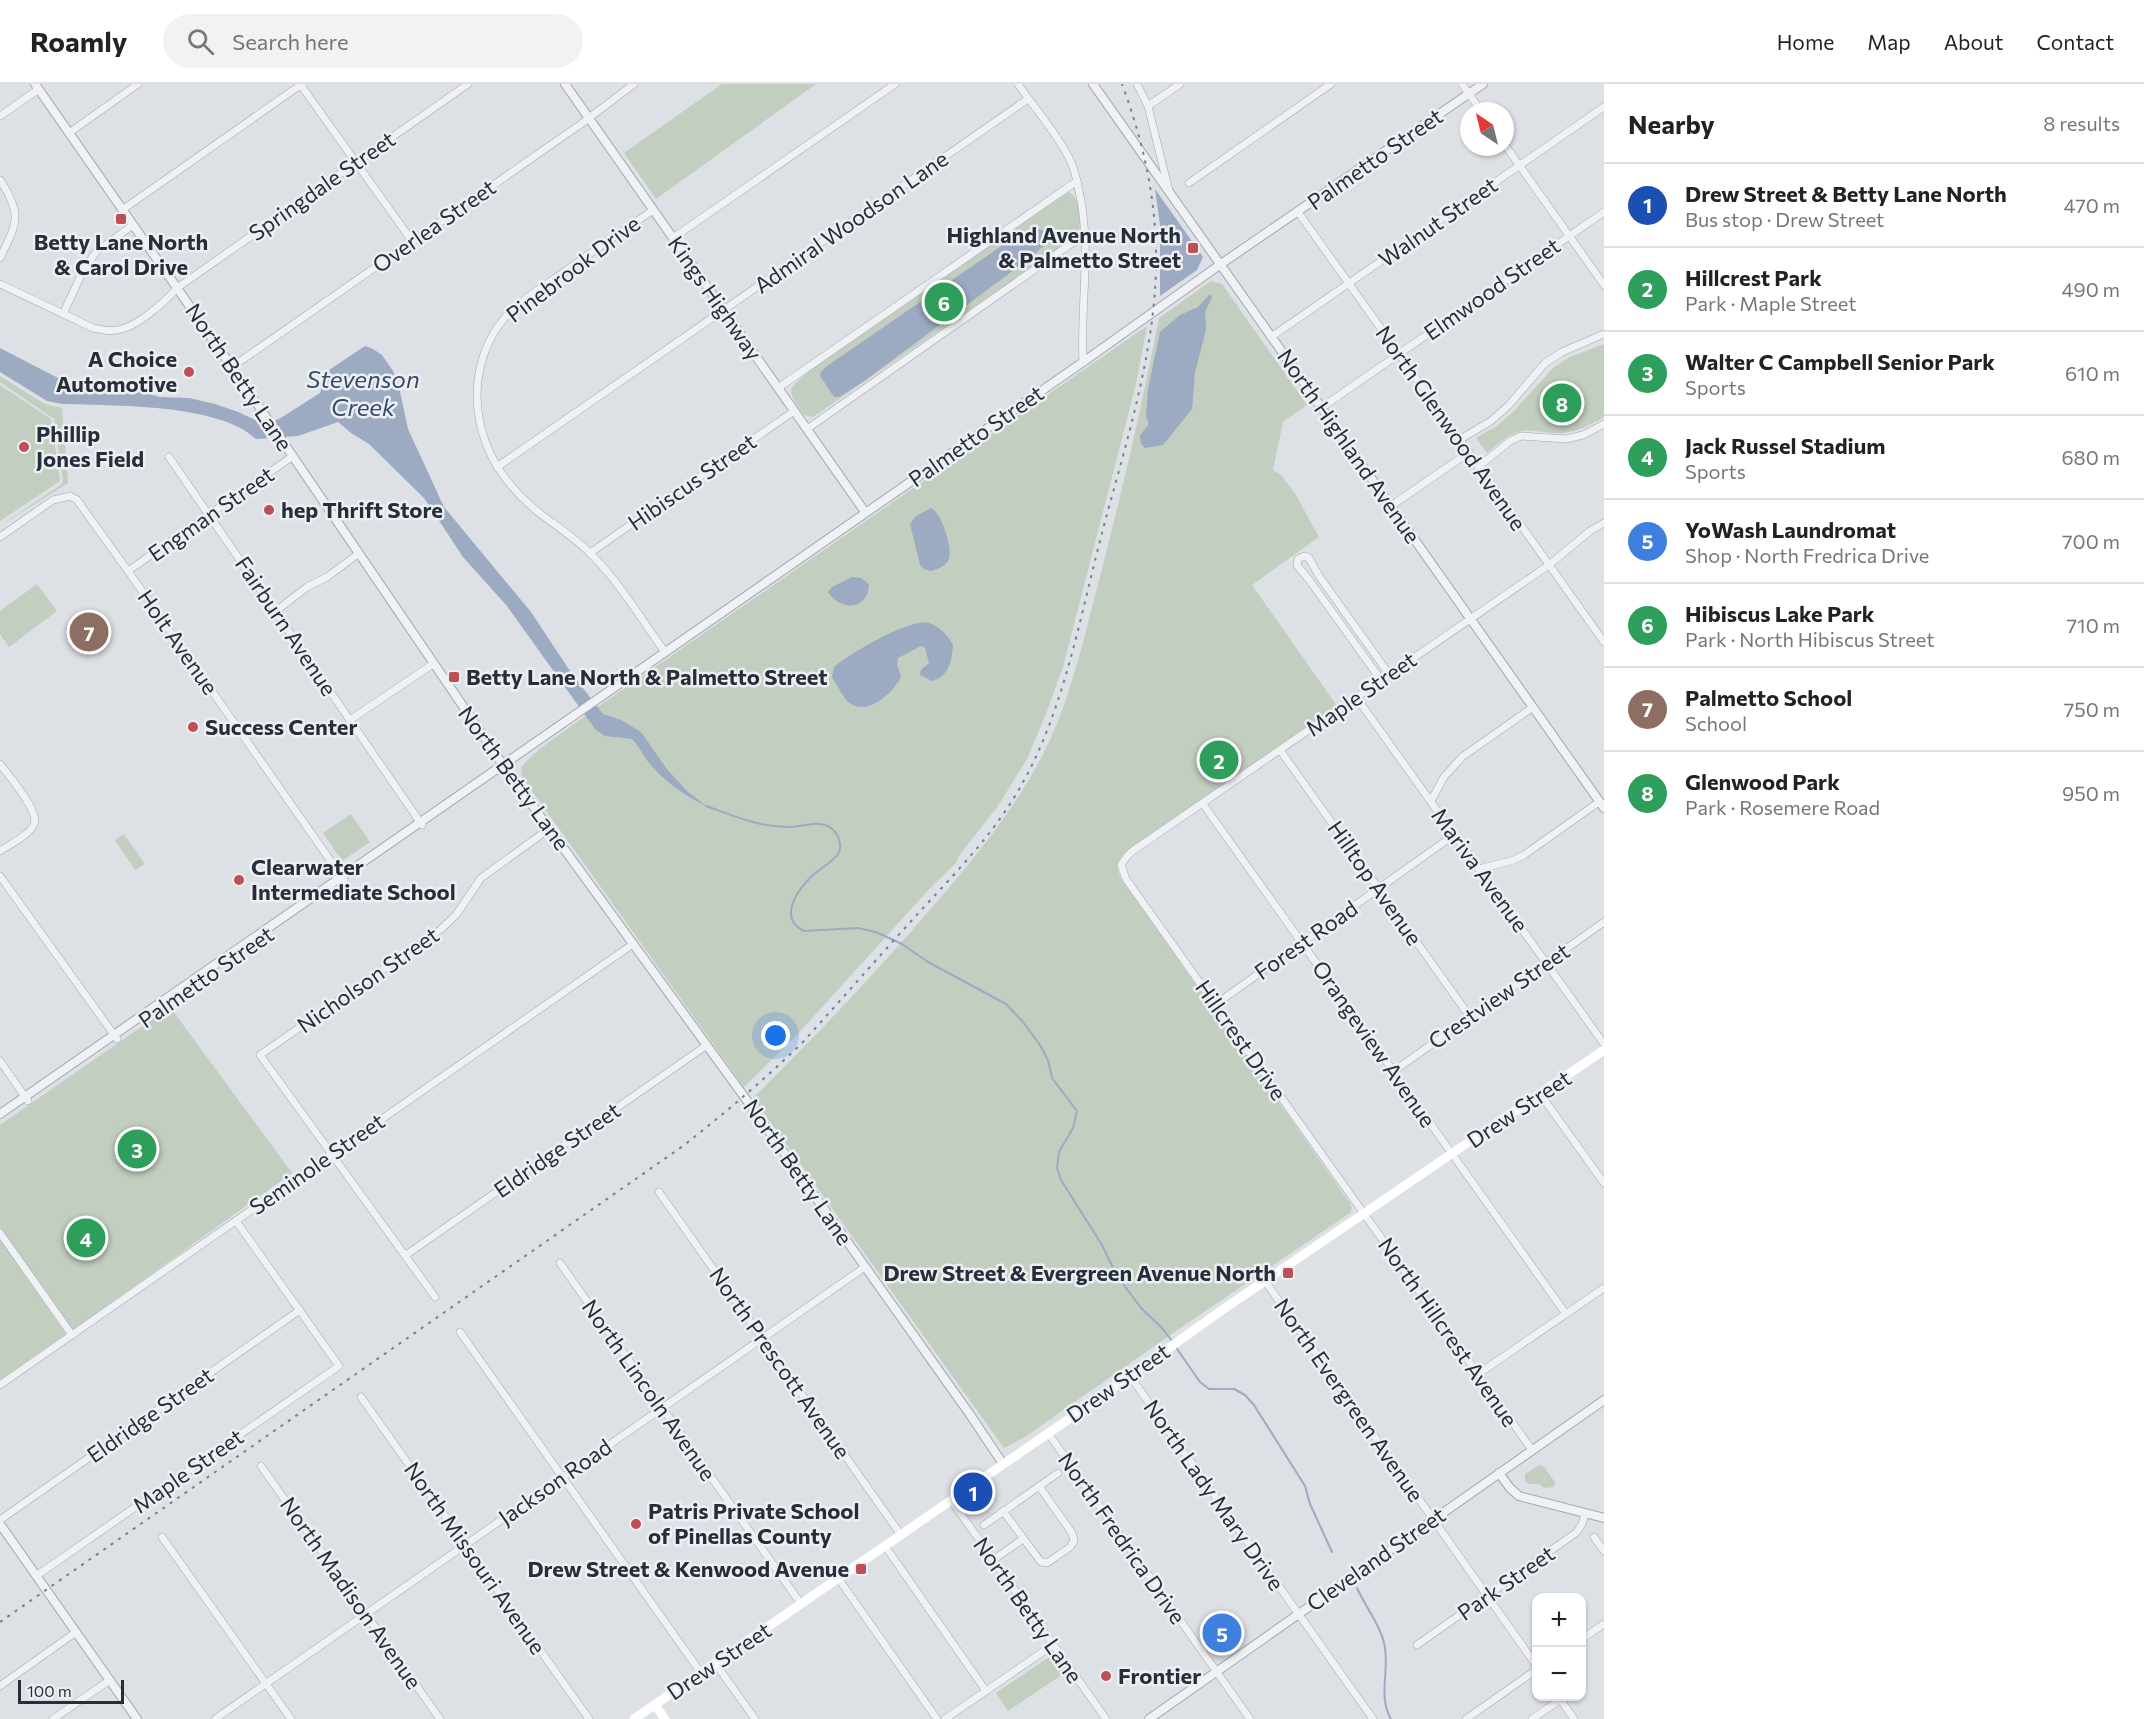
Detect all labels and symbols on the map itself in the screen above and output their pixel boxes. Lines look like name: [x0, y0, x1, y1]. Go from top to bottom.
street label: Palmetto Street: [1302, 102, 1448, 215]
north arrow: [1460, 102, 1514, 156]
street label: Springdale Street: [243, 125, 400, 246]
street label: Admiral Woodson Lane: [749, 144, 953, 299]
street label: Walnut Street: [1373, 171, 1502, 272]
street label: Overlea Street: [367, 173, 501, 278]
street label: Pinebrook Drive: [500, 209, 645, 328]
marker: Betty Lane North & Carol Drive: [114, 212, 128, 226]
place label: Highland Avenue North & Palmetto Street: [947, 221, 1181, 273]
place label: Betty Lane North & Carol Drive: [34, 228, 208, 280]
street label: Kings Highway: [663, 230, 768, 365]
street label: Elmwood Street: [1418, 232, 1565, 346]
marker: Highland Avenue North & Palmetto Street: [1186, 241, 1200, 255]
pin: 6: [924, 280, 964, 324]
street label: North Betty Lane: [180, 298, 299, 456]
street label: North Glenwood Avenue: [1370, 320, 1532, 535]
street label: North Highland Avenue: [1272, 343, 1427, 548]
place label: A Choice Automotive: [56, 345, 177, 397]
water label: Stevenson Creek: [306, 364, 420, 421]
marker: A Choice Automotive: [182, 365, 196, 379]
street label: Palmetto Street: [903, 379, 1049, 492]
pin: 8: [1542, 380, 1582, 426]
place label: Phillip Jones Field: [36, 420, 144, 472]
street label: Hibiscus Street: [622, 427, 761, 536]
marker: Phillip Jones Field: [17, 440, 31, 454]
street label: Engman Street: [143, 460, 279, 567]
place label: hep Thrift Store: [281, 496, 443, 523]
marker: hep Thrift Store: [262, 503, 276, 517]
street label: Fairburn Avenue: [230, 551, 343, 701]
street label: Holt Avenue: [132, 584, 224, 699]
pin: 7: [70, 610, 109, 654]
street label: Maple Street: [1300, 646, 1421, 742]
place label: Betty Lane North & Palmetto Street: [466, 663, 828, 690]
marker: Betty Lane North & Palmetto Street: [447, 670, 461, 684]
street label: North Betty Lane: [453, 700, 576, 855]
place label: Success Center: [205, 713, 358, 740]
marker: Success Center: [186, 720, 200, 734]
pin: 2: [1200, 738, 1238, 782]
street label: Mariva Avenue: [1426, 802, 1535, 937]
street label: Hilltop Avenue: [1323, 815, 1428, 950]
place label: Clearwater Intermediate School: [251, 853, 456, 905]
marker: Clearwater Intermediate School: [232, 873, 246, 887]
street label: Forest Road: [1249, 894, 1363, 985]
street label: Palmetto Street: [133, 920, 279, 1033]
street label: Nicholson Street: [292, 921, 444, 1038]
street label: Crestview Street: [1423, 937, 1575, 1054]
street label: Orangeview Avenue: [1307, 955, 1442, 1132]
street label: Hillcrest Drive: [1190, 974, 1293, 1105]
your location: [761, 1021, 790, 1050]
street label: Drew Street: [1461, 1064, 1576, 1153]
street label: North Betty Lane: [738, 1094, 859, 1250]
street label: Eldridge Street: [488, 1096, 625, 1203]
street label: Seminole Street: [244, 1107, 389, 1220]
pin: 3: [118, 1126, 156, 1172]
pin: 4: [66, 1216, 106, 1260]
street label: North Hillcrest Avenue: [1373, 1232, 1524, 1432]
place label: Drew Street & Evergreen Avenue North: [883, 1259, 1276, 1286]
street label: North Prescott Avenue: [704, 1262, 857, 1464]
marker: Drew Street & Evergreen Avenue North: [1281, 1266, 1295, 1280]
street label: North Evergreen Avenue: [1269, 1293, 1430, 1507]
street label: North Lincoln Avenue: [577, 1294, 722, 1486]
street label: Drew Street: [1061, 1337, 1175, 1428]
street label: Eldridge Street: [81, 1361, 218, 1468]
street label: North Lady Mary Drive: [1138, 1394, 1290, 1595]
street label: Maple Street: [127, 1423, 248, 1519]
street label: Jackson Road: [493, 1433, 617, 1531]
street label: North Fredrica Drive: [1053, 1447, 1192, 1629]
street label: North Missouri Avenue: [399, 1456, 552, 1659]
pin: 1: [954, 1470, 992, 1514]
street label: North Madison Avenue: [275, 1491, 428, 1694]
place label: Patris Private School of Pinellas County: [648, 1497, 860, 1549]
street label: Cleveland Street: [1301, 1501, 1450, 1616]
marker: Patris Private School of Pinellas County: [629, 1517, 643, 1531]
street label: North Betty Lane: [968, 1532, 1089, 1688]
street label: Park Street: [1452, 1539, 1560, 1626]
place label: Drew Street & Kenwood Avenue: [527, 1555, 849, 1582]
marker: Drew Street & Kenwood Avenue: [854, 1562, 868, 1576]
pin: 5: [1202, 1610, 1242, 1656]
street label: Drew Street: [661, 1616, 776, 1705]
place label: Frontier: [1118, 1662, 1201, 1689]
marker: Frontier: [1099, 1669, 1113, 1683]
scale bar: [18, 1677, 124, 1704]

